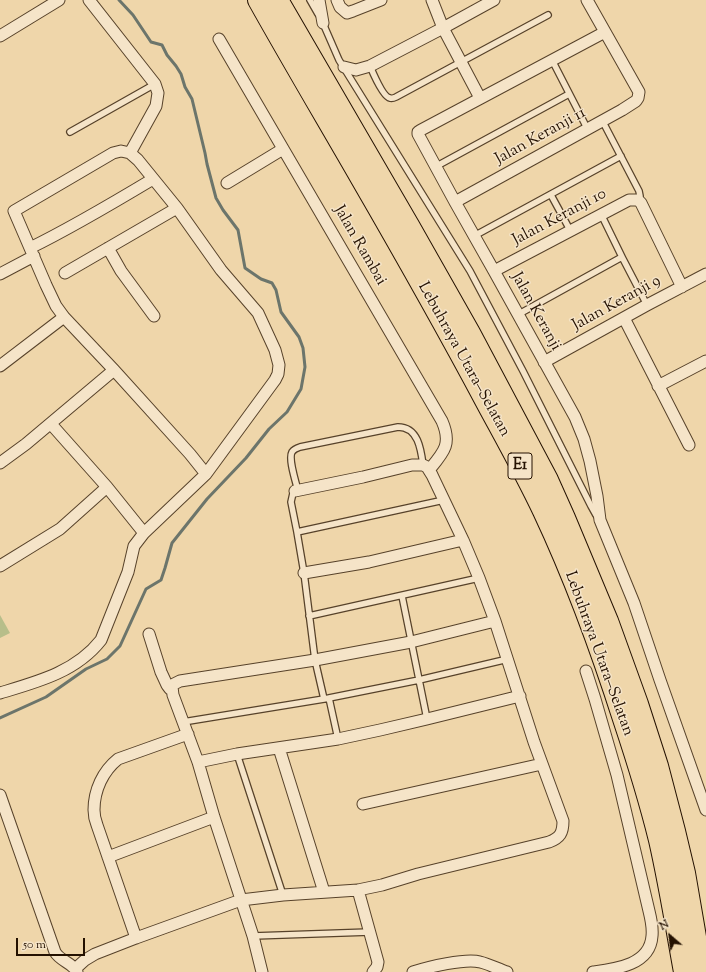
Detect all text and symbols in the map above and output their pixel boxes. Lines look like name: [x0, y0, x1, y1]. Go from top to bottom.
street label: Jalan Keranji 11: [492, 104, 590, 170]
street label: Jalan Keranji 10: [510, 185, 610, 251]
street label: Jalan Rambai: [328, 203, 390, 289]
street label: Jalan Keranji: [506, 269, 564, 355]
street label: Jalan Keranji 9: [570, 272, 664, 336]
street label: Lebuhraya Utara–Selatan: [412, 279, 514, 441]
road number: E1: [508, 453, 532, 479]
street label: Lebuhraya Utara–Selatan: [559, 569, 637, 739]
north arrow: [650, 916, 690, 956]
text: N: [657, 916, 672, 935]
scale bar: [18, 930, 87, 956]
text: 50 m: [23, 936, 46, 954]

